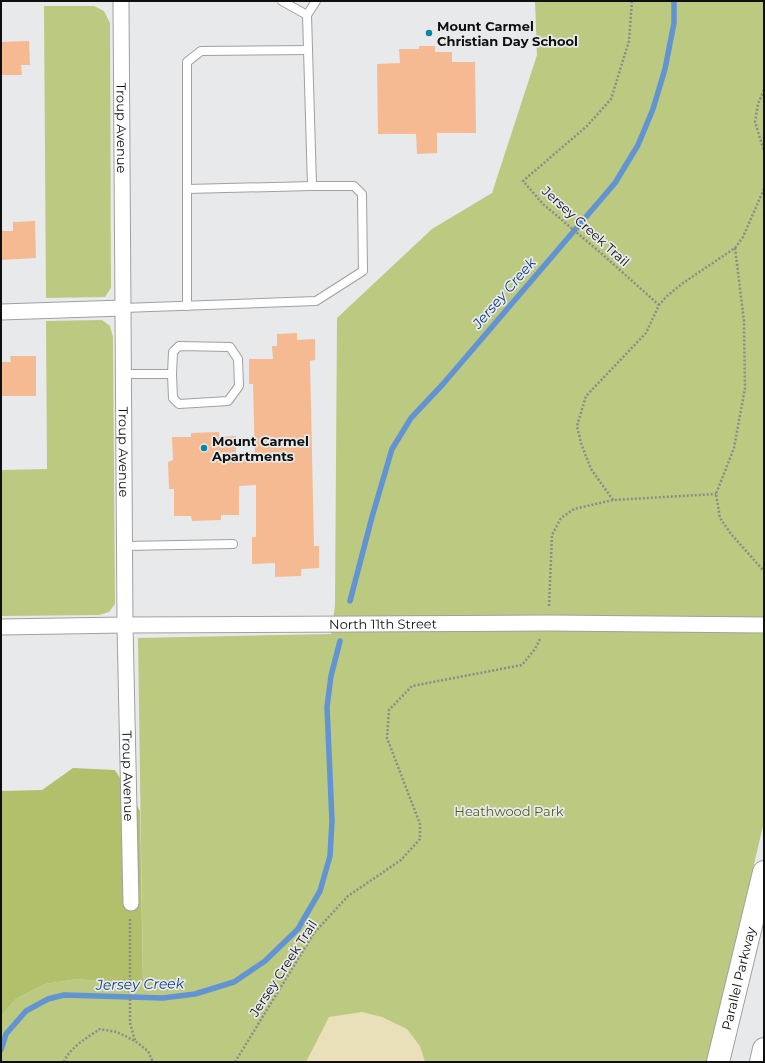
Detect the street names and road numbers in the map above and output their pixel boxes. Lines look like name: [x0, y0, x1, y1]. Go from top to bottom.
street label: Troup Avenue: [114, 83, 130, 173]
street label: Jersey Creek Trail: [538, 182, 633, 269]
street label: Troup Avenue: [116, 407, 132, 497]
street label: North 11th Street: [329, 616, 437, 632]
street label: Troup Avenue: [119, 730, 137, 822]
street label: Jersey Creek Trail: [245, 917, 320, 1020]
street label: Parallel Parkway: [718, 924, 759, 1032]

